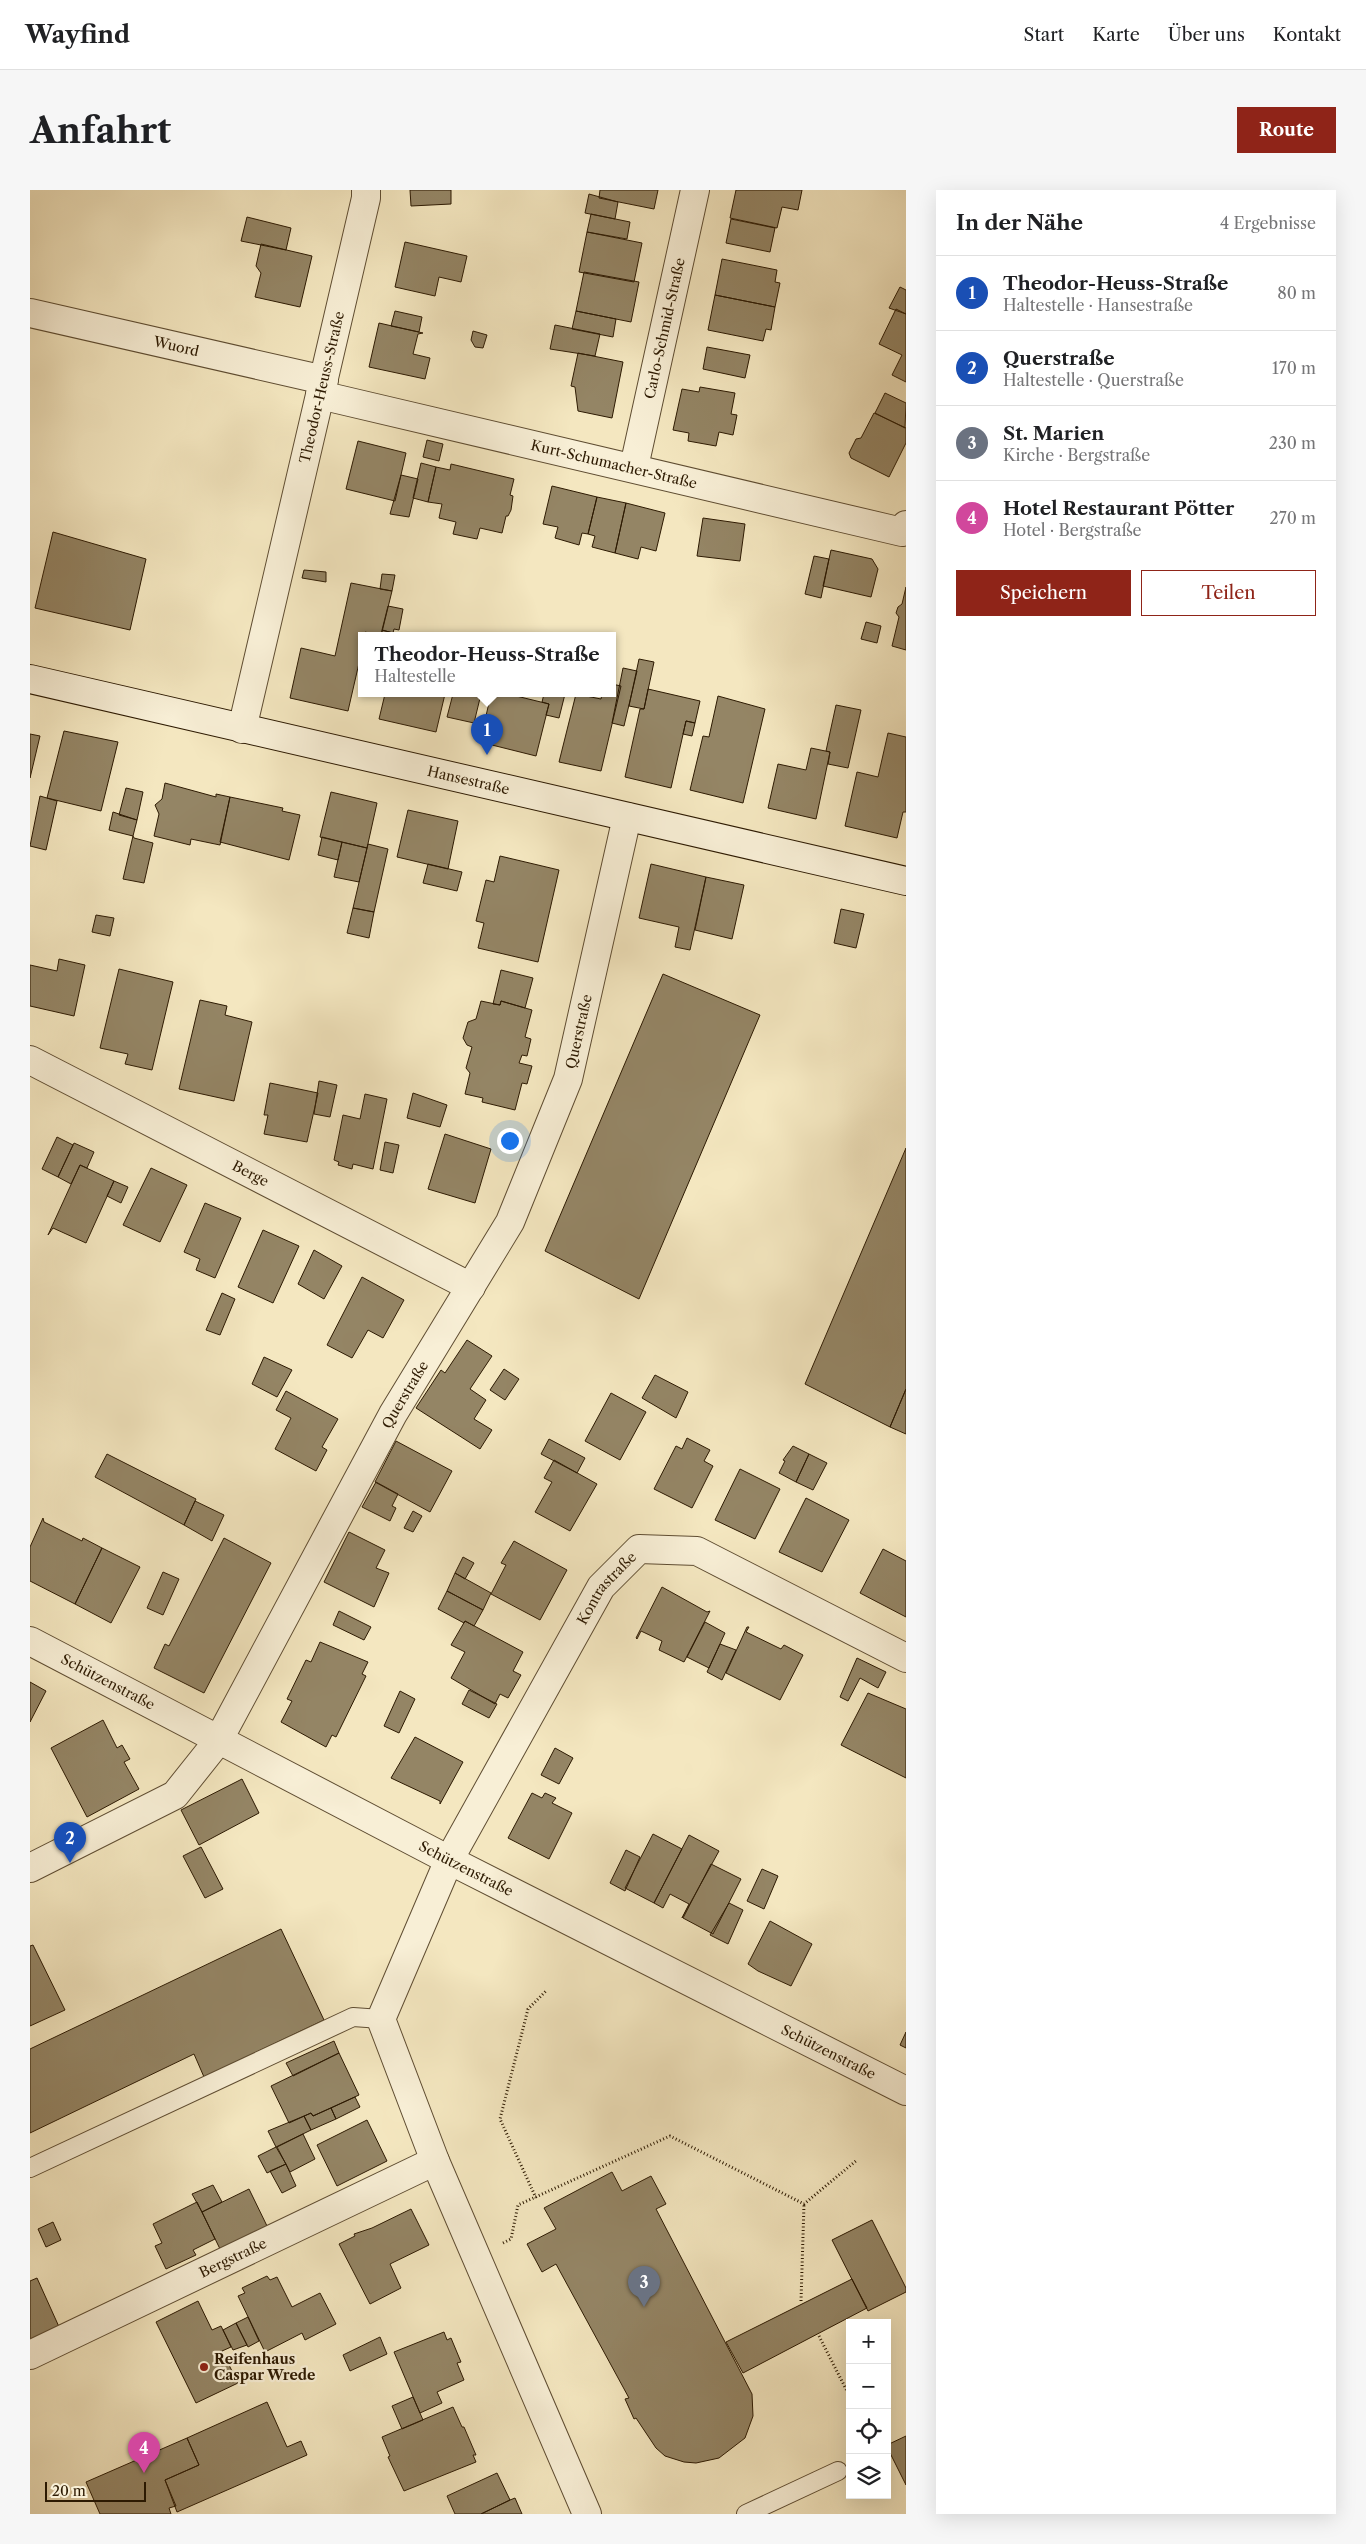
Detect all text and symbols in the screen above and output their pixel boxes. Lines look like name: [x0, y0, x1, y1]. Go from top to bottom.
text: Wayfind: [25, 20, 130, 49]
text: Start: [1024, 24, 1064, 46]
text: Karte: [1092, 24, 1140, 46]
text: Über uns: [1168, 24, 1245, 46]
text: Kontakt: [1273, 24, 1341, 46]
button: Route: [1237, 107, 1336, 153]
text: Anfahrt: [30, 109, 171, 152]
text: In der Nähe: [956, 210, 1083, 235]
text: 4 Ergebnisse: [1220, 213, 1316, 233]
street label: Carlo-Schmid-Straße: [640, 256, 689, 401]
text: Theodor-Heuss-Straße: [1003, 272, 1228, 295]
text: 1: [968, 283, 976, 303]
text: 80 m: [1277, 283, 1316, 303]
text: Haltestelle · Hansestraße: [1003, 295, 1193, 315]
street label: Theodor-Heuss-Straße: [295, 309, 348, 465]
street label: Wuord: [151, 332, 201, 360]
text: Querstraße: [1003, 347, 1115, 370]
text: 2: [967, 358, 977, 378]
text: 170 m: [1272, 358, 1316, 378]
text: Haltestelle · Querstraße: [1003, 370, 1184, 390]
text: St. Marien: [1003, 422, 1104, 445]
text: 3: [967, 433, 977, 453]
text: 230 m: [1269, 433, 1316, 453]
street label: Kurt-Schumacher-Straße: [529, 436, 699, 492]
text: Kirche · Bergstraße: [1003, 445, 1150, 465]
text: Hotel Restaurant Pötter: [1003, 497, 1234, 520]
text: 4: [967, 508, 977, 528]
text: 270 m: [1270, 508, 1316, 528]
text: Hotel · Bergstraße: [1003, 520, 1141, 540]
button: Speichern: [956, 570, 1131, 616]
button: Teilen: [1141, 570, 1316, 616]
popup: [358, 632, 616, 697]
text: Theodor-Heuss-Straße: [374, 643, 600, 666]
text: Haltestelle: [374, 666, 456, 686]
pin: 1: [471, 714, 503, 755]
street label: Hansestraße: [426, 762, 511, 798]
street label: Querstraße: [562, 992, 596, 1071]
your location: [497, 1128, 523, 1154]
street label: Berge: [229, 1157, 272, 1190]
street label: Querstraße: [378, 1357, 432, 1432]
street label: Kontrastraße: [573, 1548, 640, 1628]
street label: Schützenstraße: [58, 1650, 158, 1714]
pin: 2: [54, 1822, 86, 1863]
street label: Schützenstraße: [416, 1837, 517, 1900]
street label: Schützenstraße: [778, 2020, 879, 2083]
street label: Bergstraße: [196, 2234, 270, 2282]
pin: 3: [628, 2266, 660, 2307]
map controls: [846, 2319, 891, 2499]
button: +: [846, 2319, 891, 2364]
place label: Reifenhaus Caspar Wrede: [214, 2350, 315, 2384]
marker: Reifenhaus Caspar Wrede: [198, 2361, 210, 2373]
button: −: [846, 2364, 891, 2409]
button: locate: [846, 2409, 891, 2454]
pin: 4: [128, 2432, 160, 2473]
button: layers: [846, 2454, 891, 2499]
scale bar: [45, 2479, 146, 2502]
text: 20 m: [52, 2482, 86, 2500]

